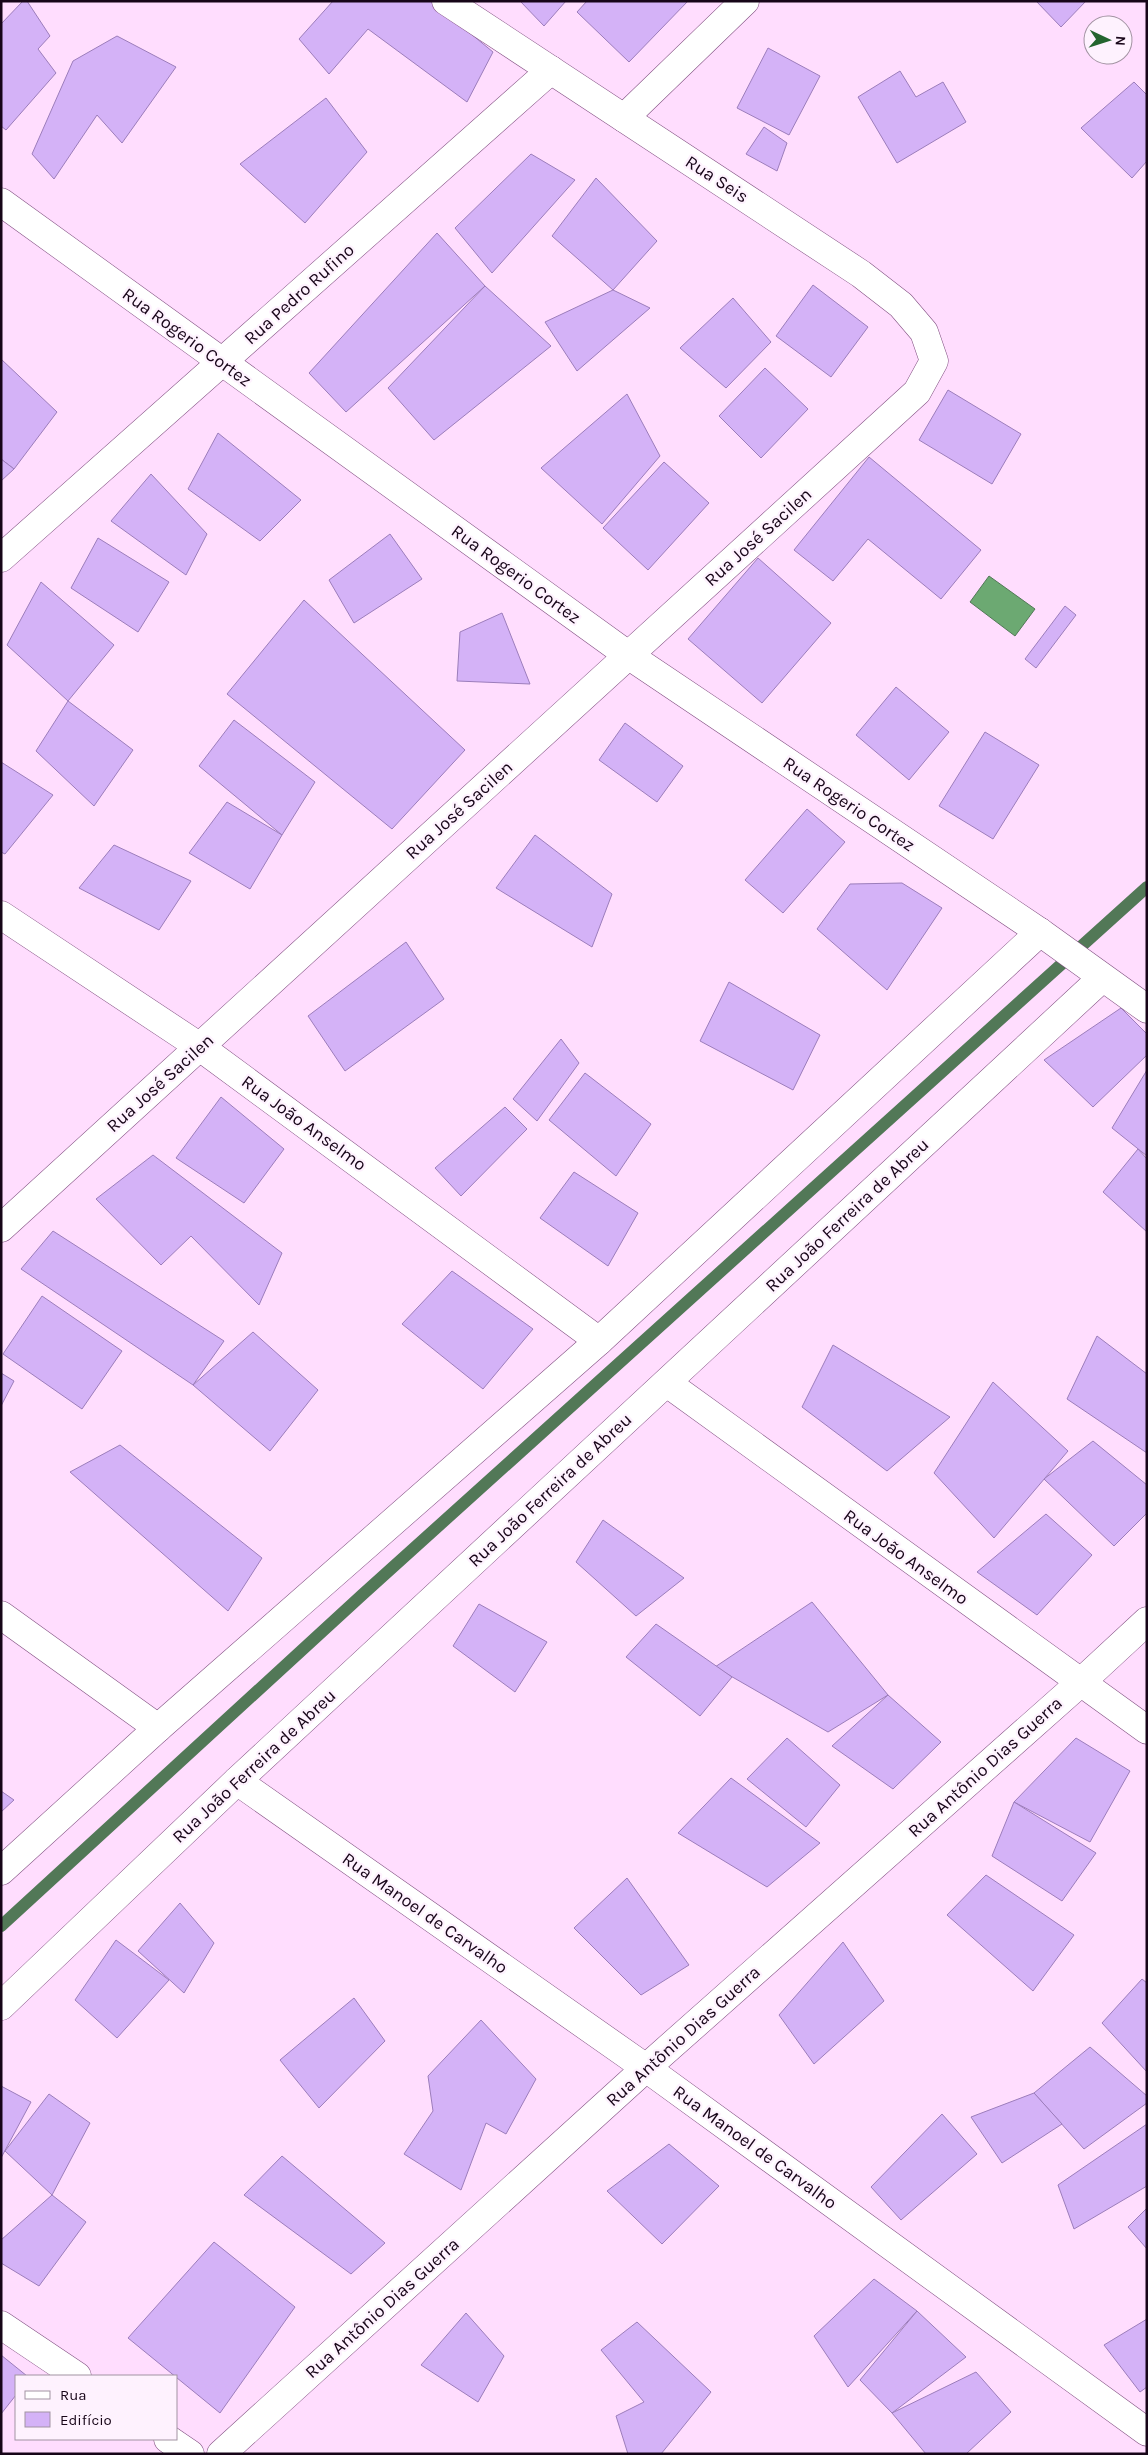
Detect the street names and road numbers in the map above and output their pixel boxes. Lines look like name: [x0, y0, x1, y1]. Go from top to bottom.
street label: Rua Seis: [681, 150, 753, 208]
street label: Rua Pedro Rufino: [239, 239, 359, 349]
street label: Rua Rogerio Cortez: [118, 283, 256, 391]
street label: Rua José Sacilen: [700, 483, 816, 591]
street label: Rua Rogerio Cortez: [447, 520, 585, 628]
street label: Rua Rogerio Cortez: [779, 752, 919, 856]
street label: Rua José Sacilen: [401, 756, 517, 864]
street label: Rua José Sacilen: [102, 1029, 218, 1137]
street label: Rua João Anselmo: [237, 1070, 371, 1176]
street label: Rua João Ferreira de Abreu: [761, 1133, 933, 1297]
street label: Rua João Ferreira de Abreu: [464, 1408, 636, 1572]
street label: Rua João Anselmo: [839, 1504, 973, 1610]
street label: Rua João Ferreira de Abreu: [168, 1684, 340, 1848]
street label: Rua Antônio Dias Guerra: [903, 1692, 1067, 1842]
street label: Rua Manoel de Carvalho: [338, 1848, 512, 1978]
street label: Rua Antônio Dias Guerra: [601, 1961, 765, 2111]
street label: Rua Manoel de Carvalho: [669, 2080, 841, 2214]
street label: Rua Antônio Dias Guerra: [300, 2233, 464, 2383]

